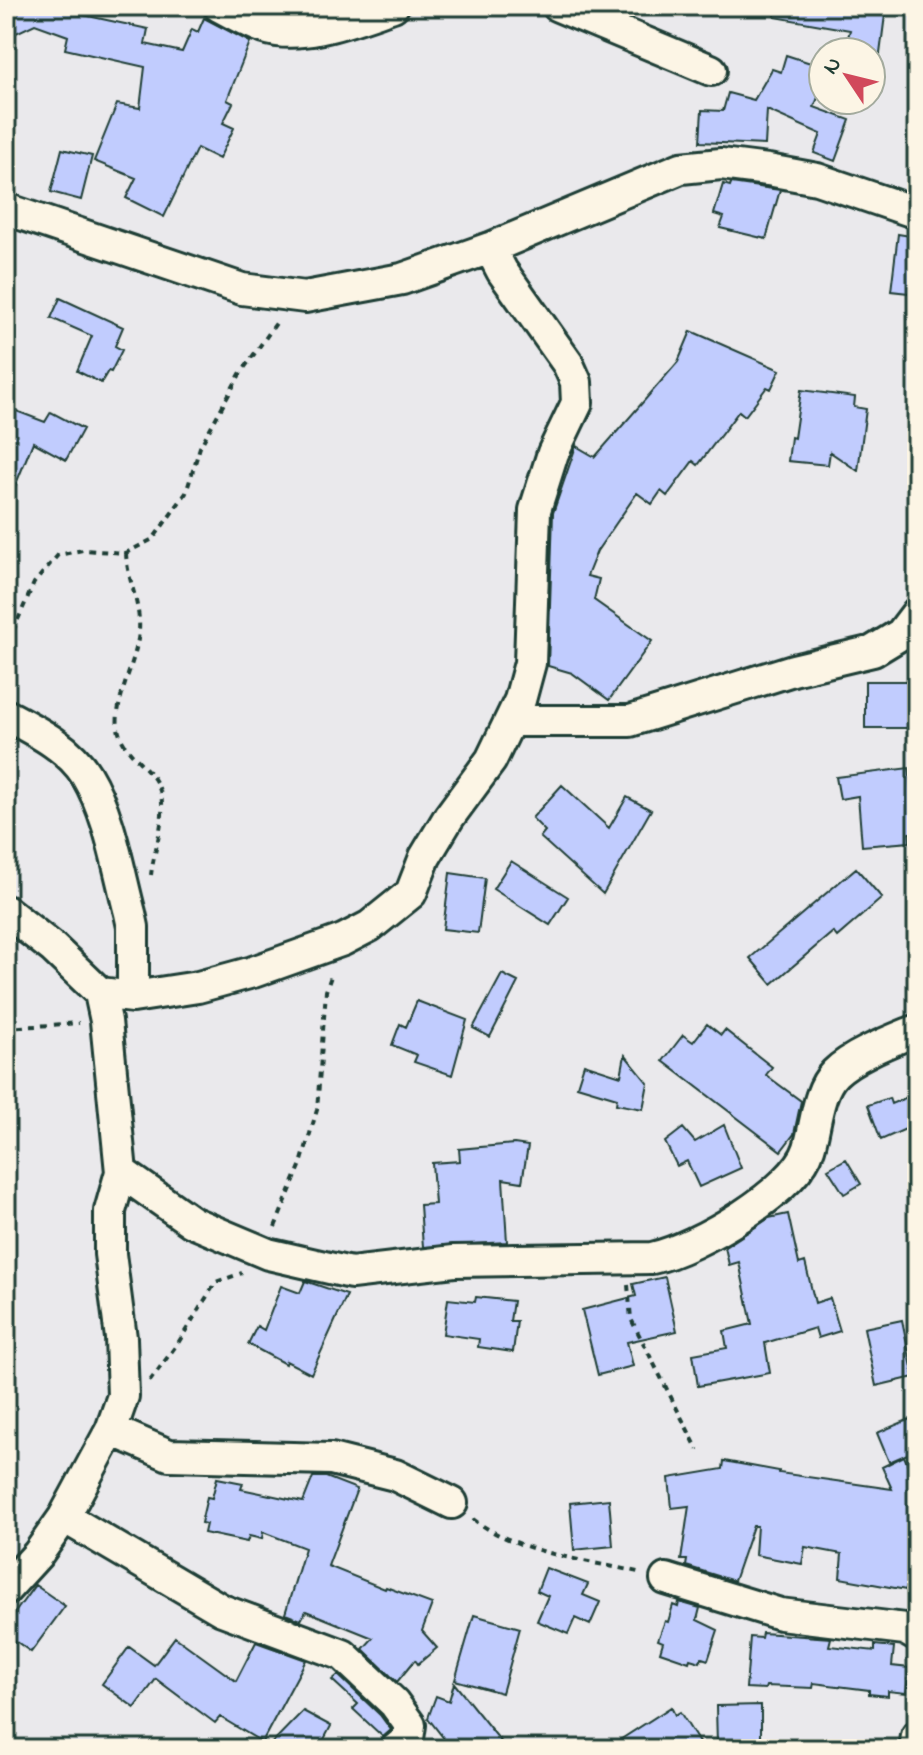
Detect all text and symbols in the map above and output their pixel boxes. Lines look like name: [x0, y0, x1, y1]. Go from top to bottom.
north arrow: [807, 36, 887, 116]
text: N: [816, 51, 850, 82]

